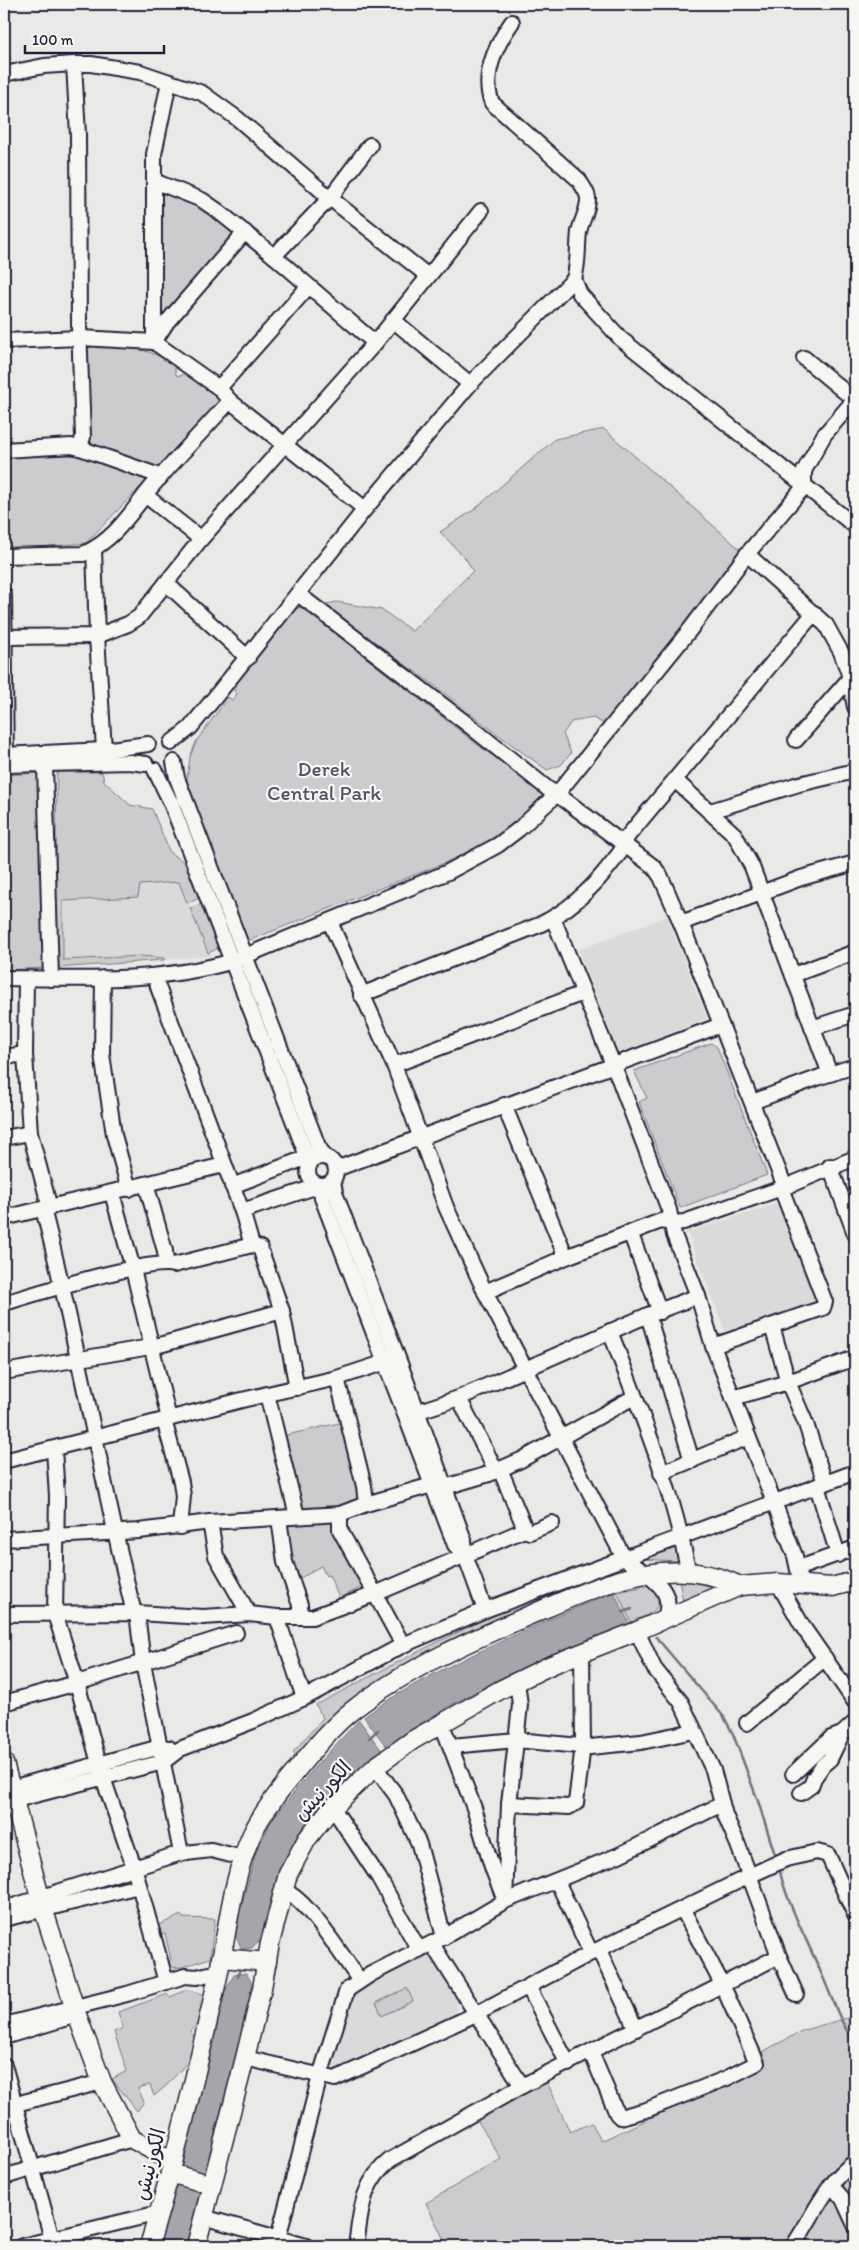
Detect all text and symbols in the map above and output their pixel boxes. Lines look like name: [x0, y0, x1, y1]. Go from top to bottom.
scale bar: [25, 22, 164, 54]
text: 100 m: [32, 31, 74, 49]
park label: Derek Central Park: [267, 756, 381, 805]
street label: الكورنيش: [288, 1754, 357, 1826]
street label: الكورنيش: [127, 2125, 172, 2203]

